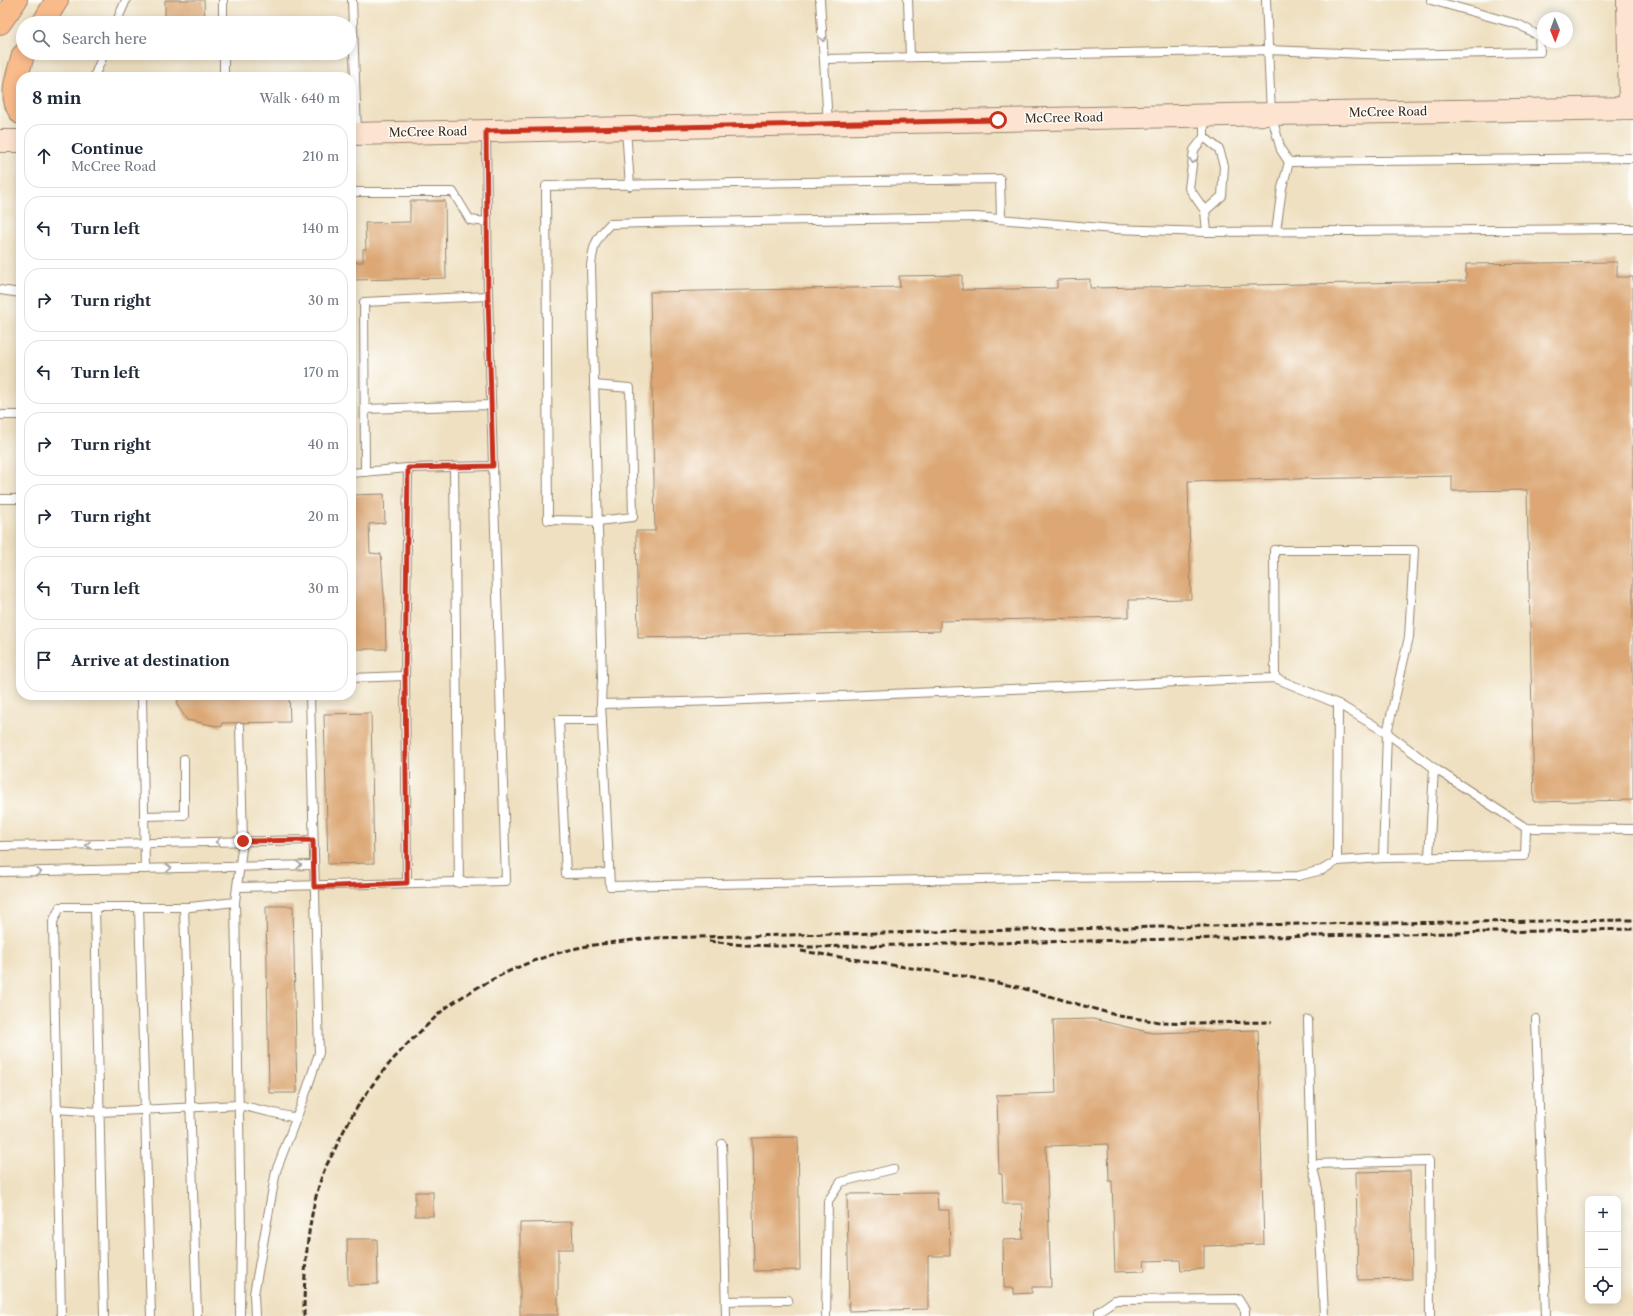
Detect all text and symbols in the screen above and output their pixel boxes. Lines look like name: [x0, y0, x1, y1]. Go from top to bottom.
north arrow: [1537, 12, 1573, 48]
search box: [16, 16, 356, 60]
icon: search: [30, 27, 52, 49]
text: Search here: [62, 29, 147, 48]
one-way arrow: [818, 36, 827, 42]
text: 8 min: [32, 88, 81, 108]
text: Walk · 640 m: [259, 90, 340, 106]
street label: McCree Road: [1349, 103, 1428, 120]
street label: McCree Road: [1025, 109, 1104, 126]
route start: [989, 111, 1007, 129]
street label: McCree Road: [389, 123, 468, 140]
text: Continue: [71, 139, 143, 158]
icon: ahead: [33, 145, 55, 167]
text: 210 m: [302, 148, 339, 164]
text: McCree Road: [71, 158, 156, 174]
one-way arrow: [1189, 158, 1198, 164]
icon: left: [33, 217, 55, 239]
text: Turn left: [71, 219, 140, 238]
text: 140 m: [302, 220, 339, 236]
icon: right: [33, 289, 55, 311]
text: Turn right: [71, 291, 151, 310]
text: 30 m: [308, 292, 339, 308]
icon: left: [33, 361, 55, 383]
text: Turn left: [71, 363, 140, 382]
text: 170 m: [303, 364, 339, 380]
icon: right: [33, 433, 55, 455]
text: Turn right: [71, 435, 151, 454]
text: 40 m: [308, 436, 339, 452]
icon: right: [33, 505, 55, 527]
text: Turn right: [71, 507, 151, 526]
text: 20 m: [308, 508, 339, 524]
icon: left: [33, 577, 55, 599]
text: Turn left: [71, 579, 140, 598]
text: 30 m: [308, 580, 339, 596]
icon: arrive: [33, 649, 55, 671]
text: Arrive at destination: [71, 651, 230, 670]
route end: [234, 832, 252, 850]
one-way arrow: [215, 838, 221, 846]
one-way arrow: [85, 840, 91, 849]
one-way arrow: [296, 861, 302, 869]
one-way arrow: [166, 864, 172, 873]
one-way arrow: [36, 867, 42, 876]
map controls: [1585, 1196, 1621, 1304]
button: +: [1585, 1196, 1621, 1232]
button: −: [1585, 1232, 1621, 1268]
button: locate: [1585, 1268, 1621, 1304]

